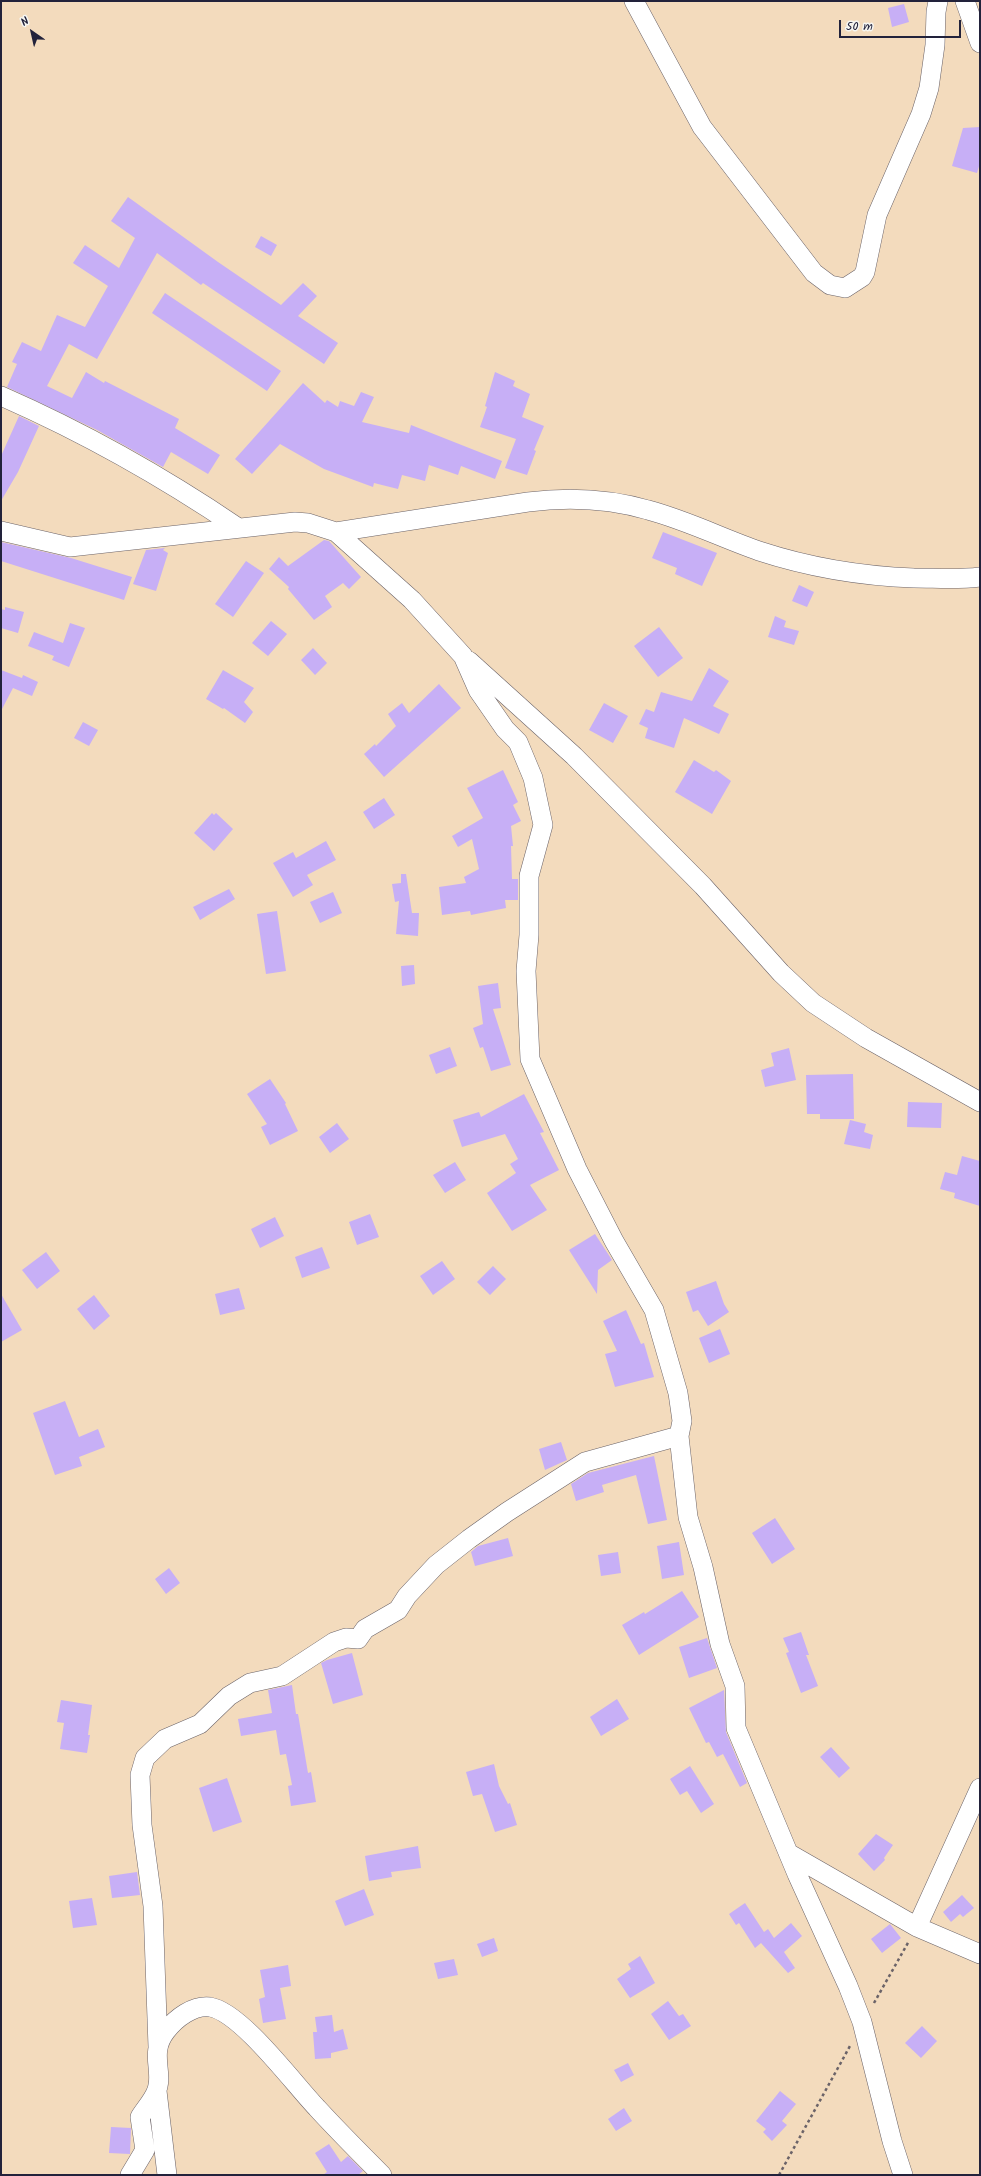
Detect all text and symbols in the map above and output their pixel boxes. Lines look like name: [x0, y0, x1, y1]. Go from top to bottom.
north arrow: [12, 12, 52, 52]
scale bar: [841, 12, 963, 38]
text: N: [17, 13, 33, 31]
text: 50 m: [846, 17, 873, 36]

